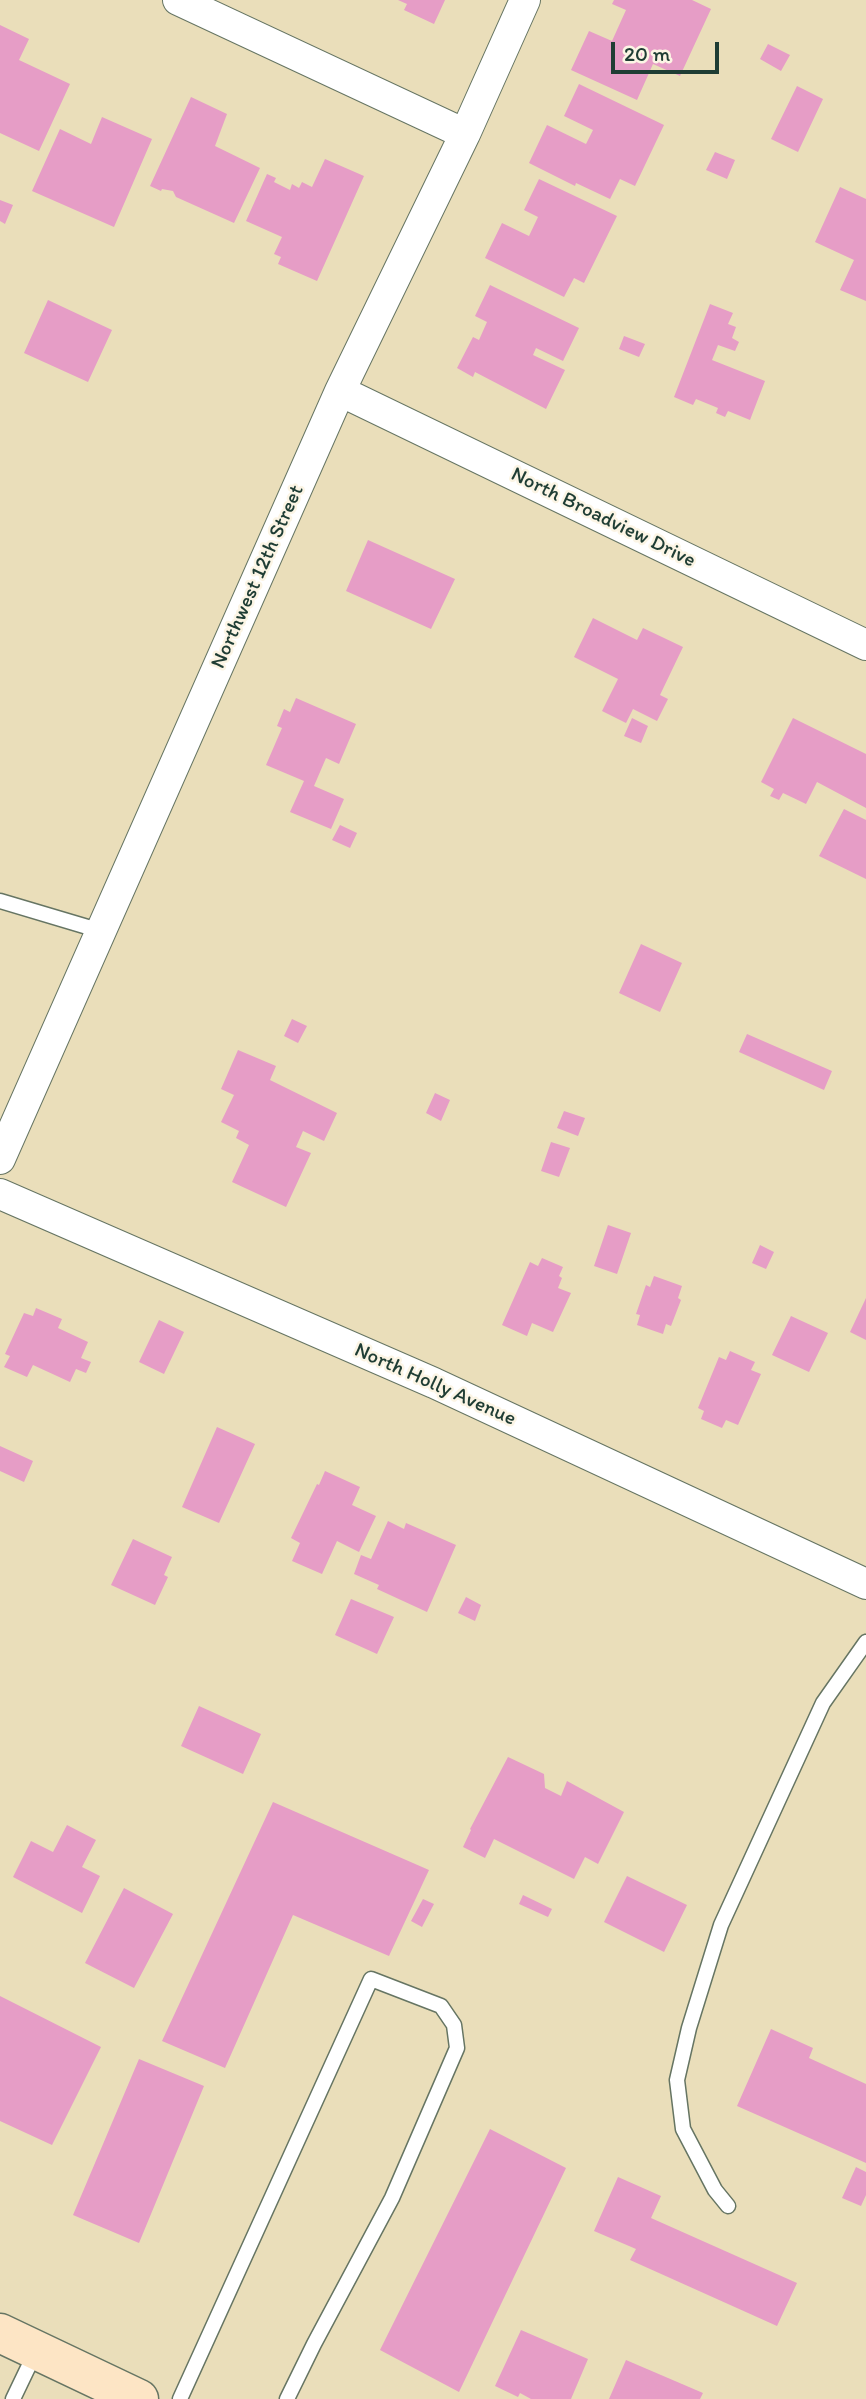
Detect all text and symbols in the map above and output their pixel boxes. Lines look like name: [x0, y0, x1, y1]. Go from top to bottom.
scale bar: [614, 28, 722, 72]
text: 20 m: [624, 41, 670, 66]
street label: North Broadview Drive: [506, 462, 700, 574]
street label: Northwest 12th Street: [206, 481, 310, 673]
street label: North Holly Avenue: [350, 1338, 520, 1432]

